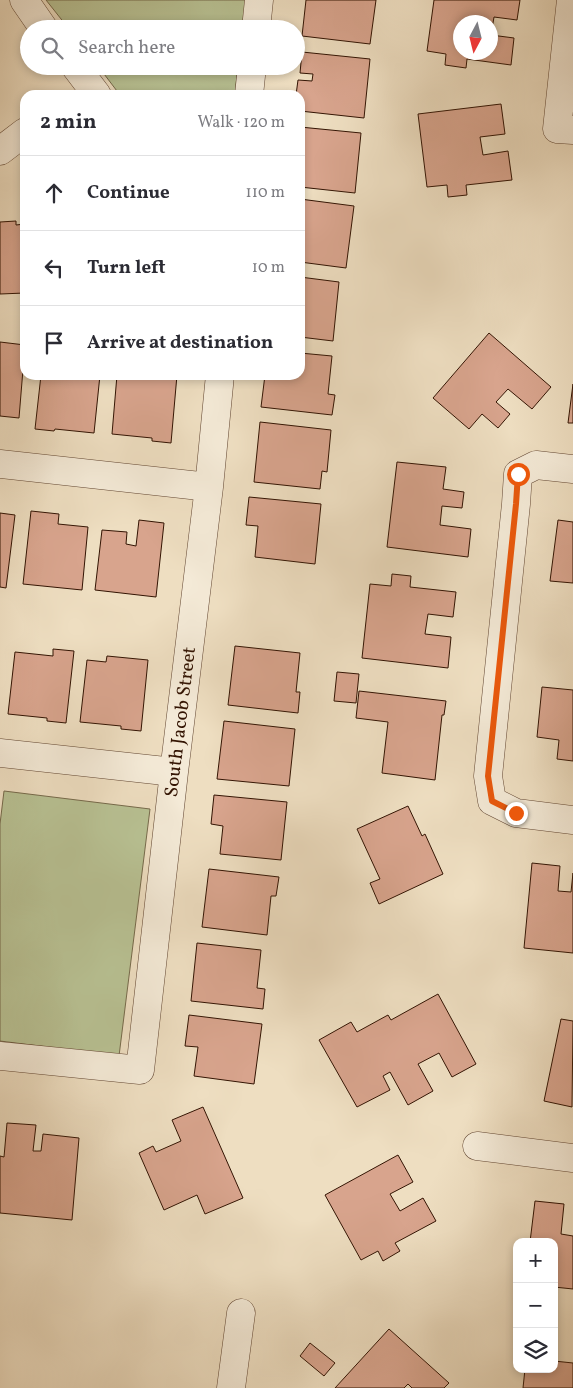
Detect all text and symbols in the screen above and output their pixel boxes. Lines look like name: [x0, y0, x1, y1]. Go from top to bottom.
north arrow: [453, 15, 498, 60]
search box: [20, 20, 305, 75]
icon: search: [38, 34, 66, 62]
text: Search here: [78, 35, 175, 61]
text: 2 min: [40, 108, 97, 137]
text: Walk · 120 m: [197, 112, 285, 134]
icon: ahead: [40, 179, 68, 207]
text: Continue: [87, 180, 170, 206]
text: 110 m: [246, 182, 285, 204]
icon: left: [40, 254, 68, 282]
text: Turn left: [87, 255, 166, 281]
text: 10 m: [252, 257, 285, 279]
icon: arrive: [40, 329, 68, 357]
text: Arrive at destination: [87, 330, 273, 356]
route start: [507, 463, 530, 486]
street label: South Jacob Street: [159, 645, 203, 799]
route end: [505, 802, 528, 825]
map controls: [513, 1238, 558, 1373]
button: +: [513, 1238, 558, 1283]
button: −: [513, 1283, 558, 1328]
button: layers: [513, 1328, 558, 1373]

